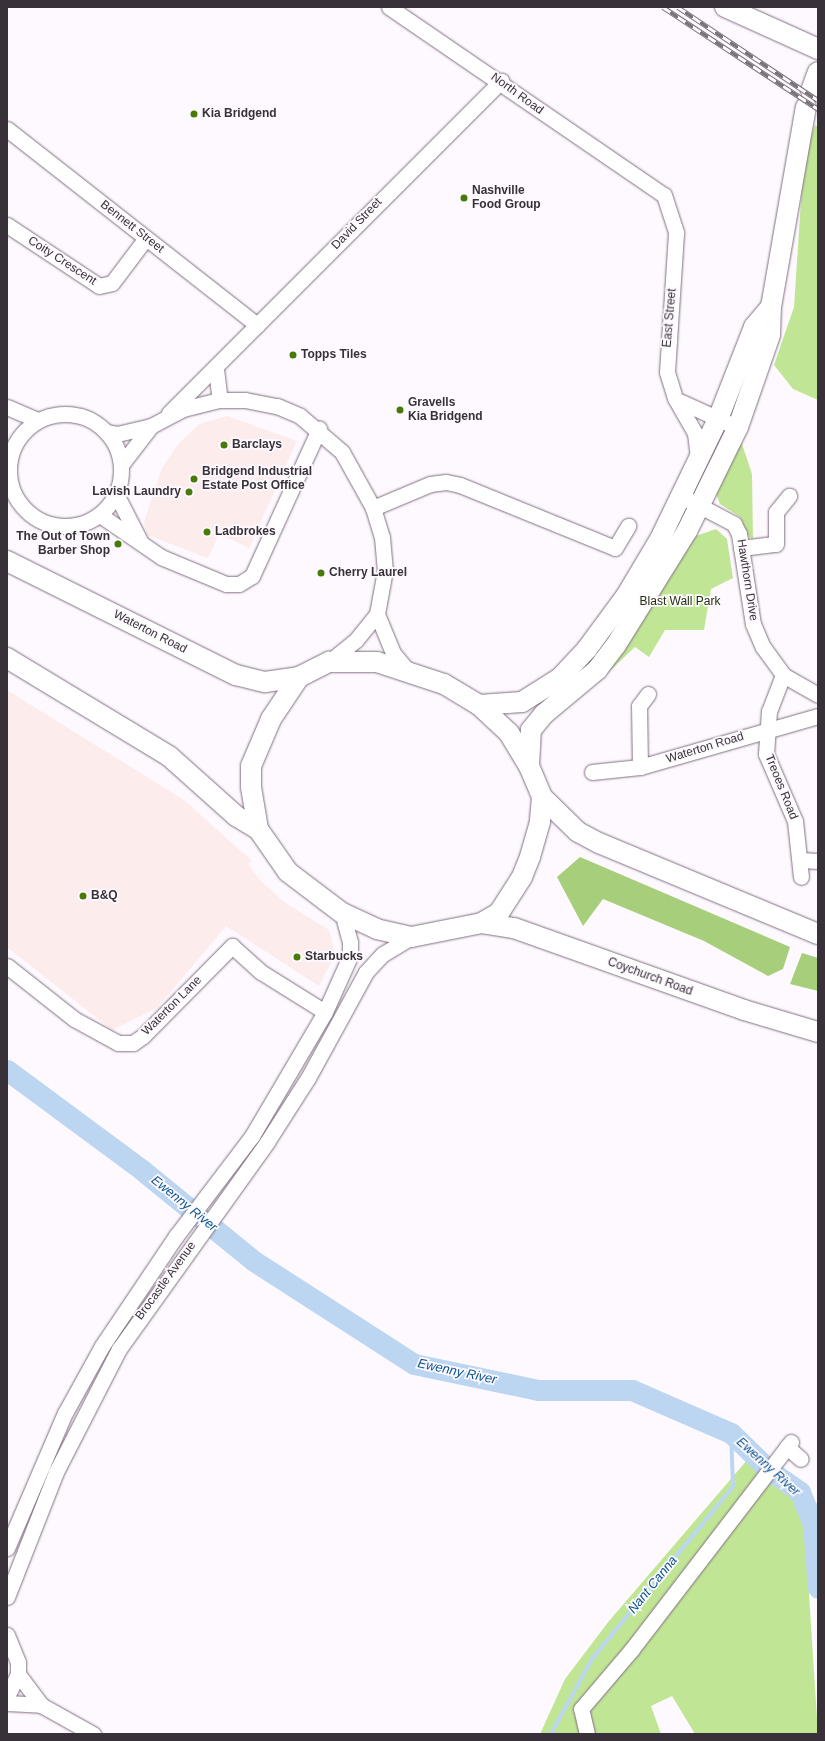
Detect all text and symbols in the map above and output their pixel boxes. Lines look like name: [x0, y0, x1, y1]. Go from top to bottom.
street label: North Road: [488, 70, 546, 118]
place label: Kia Bridgend: [202, 107, 277, 121]
marker: Kia Bridgend: [189, 109, 199, 119]
place label: Nashville Food Group: [472, 184, 541, 212]
marker: Nashville Food Group: [459, 193, 469, 203]
street label: David Street: [329, 195, 385, 253]
street label: Bennett Street: [97, 198, 167, 256]
street label: Coity Crescent: [25, 234, 99, 288]
street label: East Street: [660, 288, 680, 348]
place label: Topps Tiles: [301, 348, 367, 362]
marker: Topps Tiles: [288, 350, 298, 360]
place label: Gravells Kia Bridgend: [408, 396, 483, 424]
marker: Gravells Kia Bridgend: [395, 405, 405, 415]
place label: Barclays: [232, 438, 282, 452]
marker: Barclays: [219, 440, 229, 450]
place label: Bridgend Industrial Estate Post Office: [202, 465, 312, 493]
marker: Bridgend Industrial Estate Post Office: [189, 474, 199, 484]
place label: Lavish Laundry: [92, 485, 181, 499]
marker: Lavish Laundry: [184, 487, 194, 497]
place label: Ladbrokes: [215, 525, 276, 539]
marker: Ladbrokes: [202, 527, 212, 537]
place label: The Out of Town Barber Shop: [16, 530, 110, 558]
street label: Hawthorn Drive: [733, 538, 761, 622]
marker: The Out of Town Barber Shop: [113, 539, 123, 549]
place label: Cherry Laurel: [329, 566, 407, 580]
marker: Cherry Laurel: [316, 568, 326, 578]
park label: Blast Wall Park: [640, 595, 720, 609]
street label: Waterton Road: [111, 607, 189, 657]
street label: Waterton Road: [665, 729, 745, 767]
street label: Treoes Road: [761, 752, 801, 822]
place label: B&Q: [91, 889, 118, 903]
marker: B&Q: [78, 891, 88, 901]
place label: Starbucks: [305, 950, 363, 964]
marker: Starbucks: [292, 952, 302, 962]
street label: Coychurch Road: [606, 955, 694, 999]
street label: Waterton Lane: [139, 973, 205, 1039]
water label: Ewenny River: [148, 1173, 220, 1235]
street label: Brocastle Avenue: [133, 1239, 199, 1323]
water label: Ewenny River: [416, 1356, 498, 1388]
water label: Ewenny River: [733, 1434, 803, 1500]
water label: Nant Canna: [625, 1553, 681, 1617]

